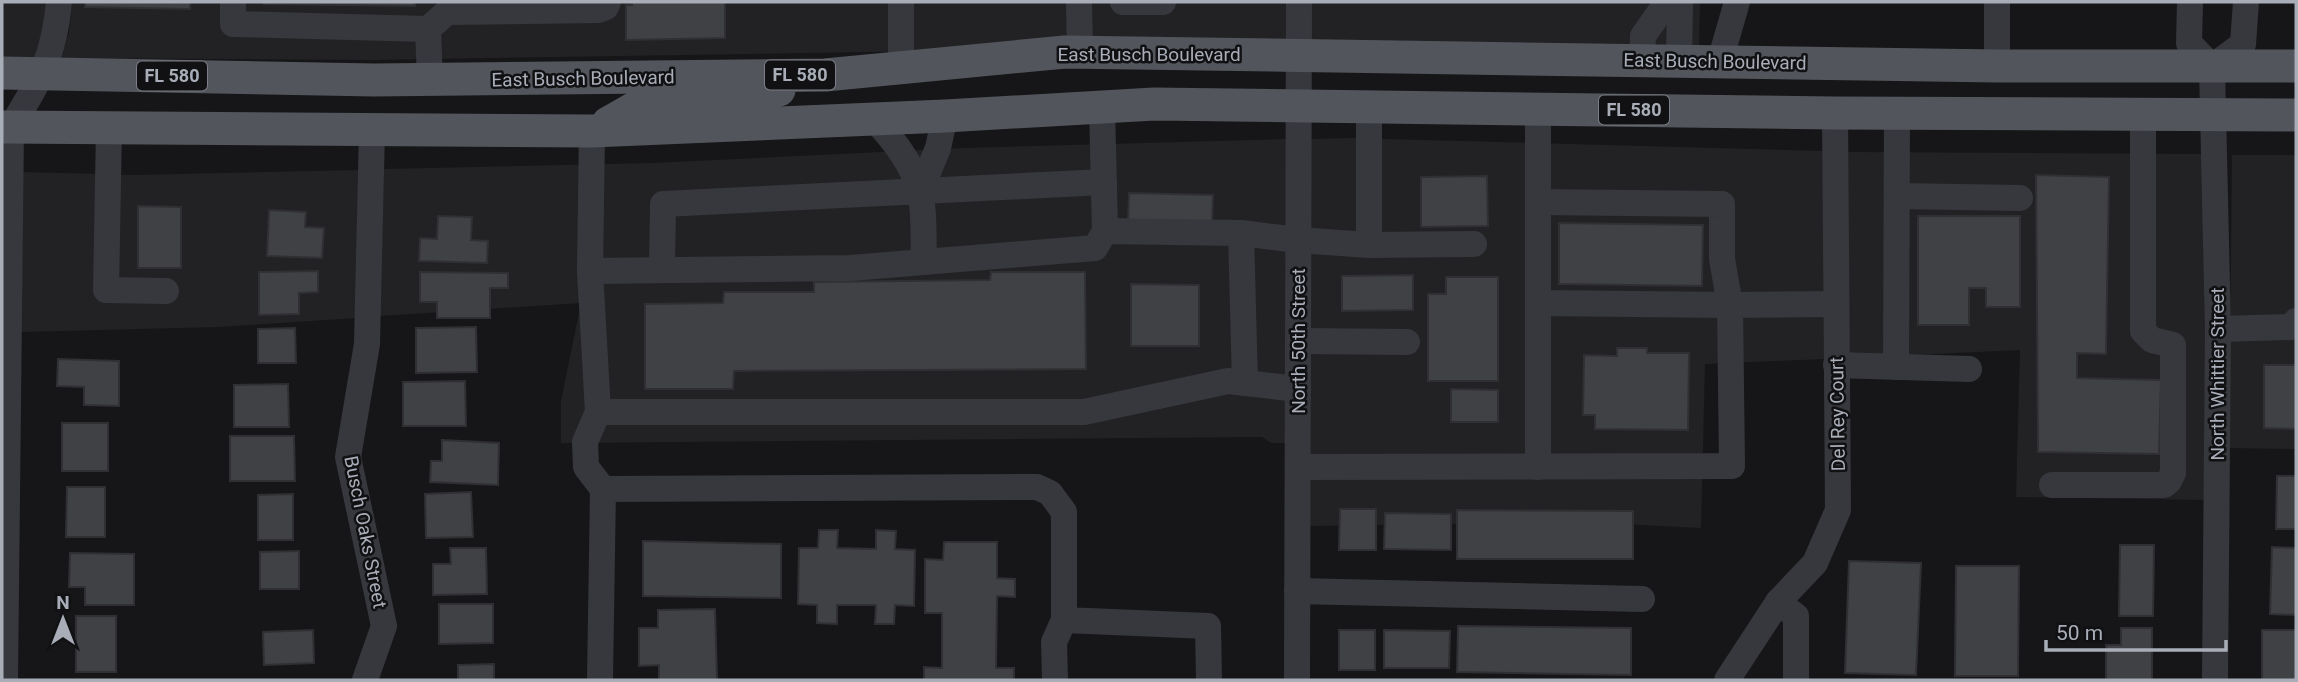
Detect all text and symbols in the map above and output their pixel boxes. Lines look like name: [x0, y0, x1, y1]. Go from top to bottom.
street label: East Busch Boulevard: [1057, 43, 1241, 66]
street label: East Busch Boulevard: [1623, 48, 1807, 75]
road number: FL 580: [765, 60, 835, 90]
road number: FL 580: [137, 62, 207, 90]
street label: East Busch Boulevard: [491, 65, 675, 92]
road number: FL 580: [1599, 96, 1669, 124]
street label: North 50th Street: [1287, 268, 1310, 414]
street label: North Whittier Street: [2206, 287, 2229, 461]
street label: Del Rey Court: [1825, 357, 1850, 471]
street label: Busch Oaks Street: [339, 454, 392, 610]
north arrow: [28, 584, 98, 654]
text: N: [56, 591, 70, 614]
scale bar: [2046, 608, 2226, 652]
text: 50 m: [2056, 621, 2103, 645]

